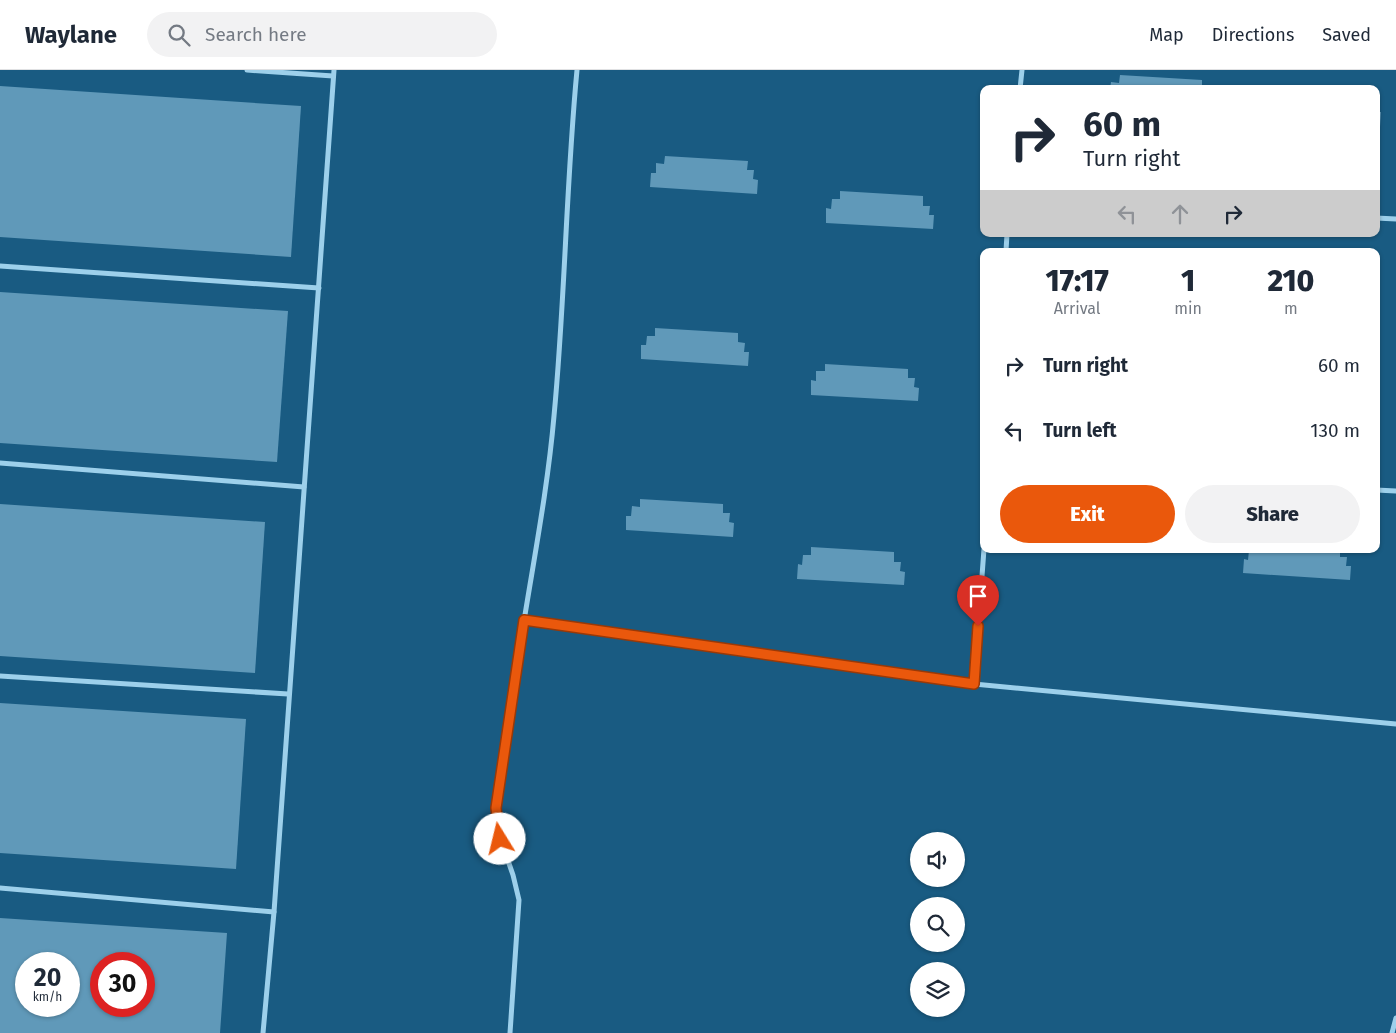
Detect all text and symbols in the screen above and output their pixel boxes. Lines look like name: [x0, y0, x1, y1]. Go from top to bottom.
search box: [147, 12, 497, 57]
text: Waylane: [25, 21, 117, 49]
icon: search: [165, 21, 193, 49]
text: Search here: [205, 23, 307, 46]
text: Map: [1149, 24, 1184, 46]
text: Directions: [1212, 24, 1294, 46]
text: Saved: [1322, 24, 1371, 46]
text: 60 m: [1083, 103, 1161, 145]
icon: right: [1000, 105, 1065, 170]
text: Turn right: [1083, 145, 1180, 172]
icon: left: [1113, 200, 1141, 228]
icon: ahead: [1166, 200, 1194, 228]
icon: right: [1219, 200, 1247, 228]
text: 17:17: [1046, 263, 1109, 299]
text: 1: [1181, 263, 1195, 299]
text: 210: [1267, 263, 1314, 299]
text: Arrival: [1054, 299, 1101, 318]
text: min: [1174, 299, 1202, 318]
text: m: [1284, 299, 1298, 318]
icon: right: [1000, 352, 1028, 380]
text: Turn right: [1043, 354, 1128, 377]
text: 60 m: [1318, 354, 1360, 377]
icon: left: [1000, 417, 1028, 445]
text: Turn left: [1043, 419, 1117, 442]
text: 130 m: [1310, 419, 1360, 442]
button: Exit: [1000, 485, 1175, 543]
button: Share: [1185, 485, 1360, 543]
pin: [957, 575, 999, 626]
icon: arrive: [964, 582, 992, 610]
position arrow: [473, 812, 525, 864]
map controls: [910, 832, 965, 1017]
button: sound: [910, 832, 965, 887]
button: search: [910, 897, 965, 952]
speed limit sign: 30: [90, 952, 155, 1017]
button: layers: [910, 962, 965, 1017]
text: 20: [34, 963, 61, 993]
text: km/h: [33, 990, 62, 1004]

